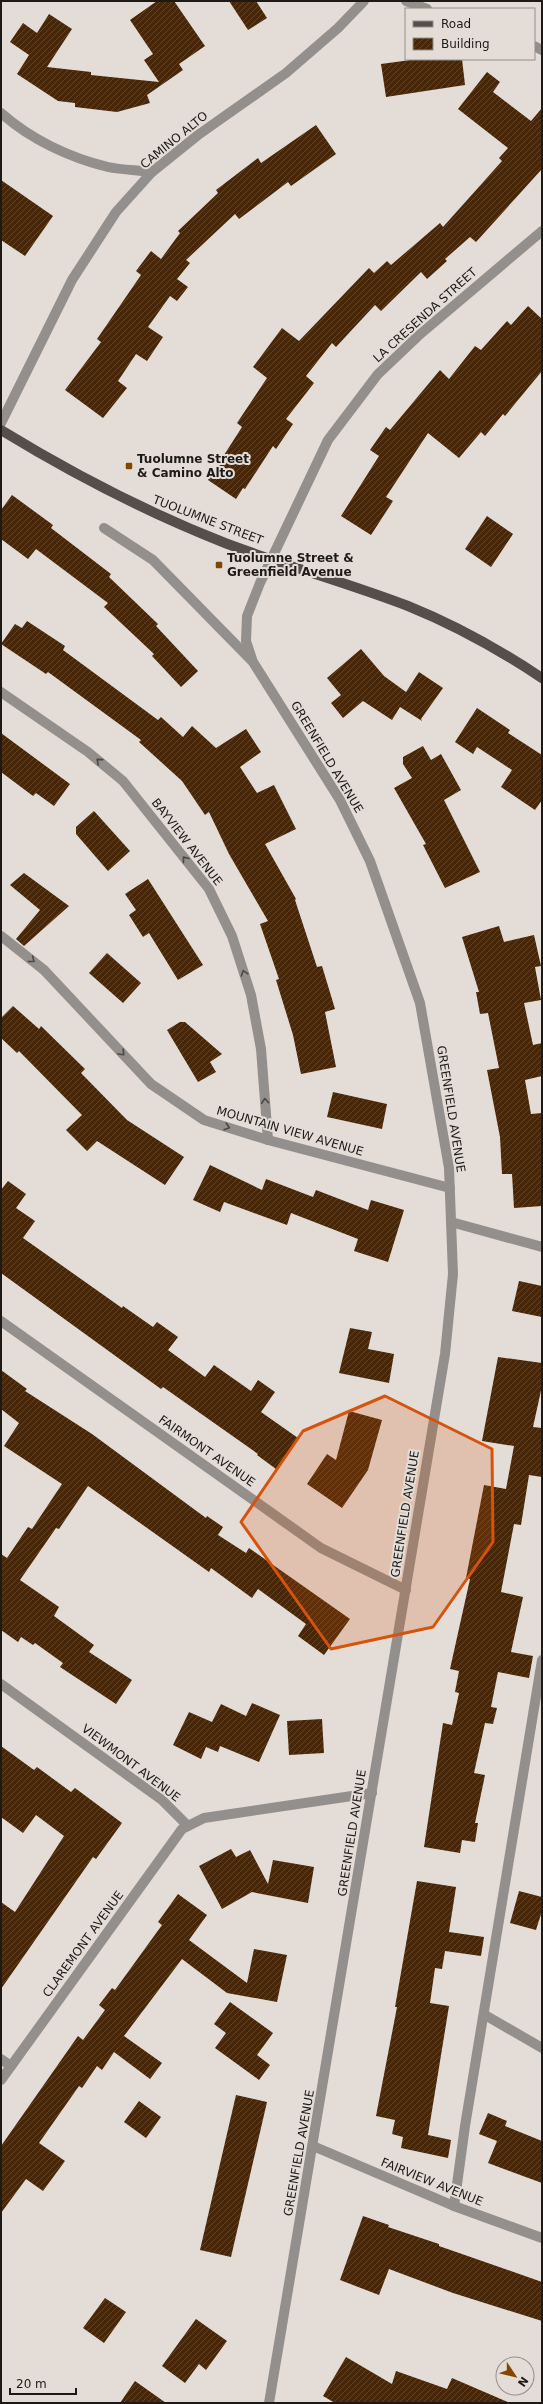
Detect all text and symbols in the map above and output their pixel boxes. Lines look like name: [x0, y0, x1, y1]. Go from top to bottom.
legend: [405, 8, 535, 60]
text: Road: [441, 17, 471, 31]
text: Building: [441, 37, 490, 51]
street label: CAMINO ALTO: [137, 109, 211, 171]
street label: LA CRESENDA STREET: [370, 264, 480, 365]
place label: Tuolumne Street & Camino Alto: [137, 452, 249, 480]
marker: Tuolumne Street & Camino Alto: [124, 461, 134, 471]
street label: TUOLUMNE STREET: [150, 492, 266, 548]
place label: Tuolumne Street & Greenfield Avenue: [227, 551, 354, 579]
marker: Tuolumne Street & Greenfield Avenue: [214, 560, 224, 570]
street label: GREENFIELD AVENUE: [288, 698, 366, 816]
one-way arrow: [97, 759, 104, 766]
street label: BAYVIEW AVENUE: [149, 796, 225, 888]
one-way arrow: [182, 856, 189, 863]
one-way arrow: [27, 956, 34, 963]
one-way arrow: [240, 970, 249, 977]
street label: GREENFIELD AVENUE: [434, 1045, 468, 1173]
one-way arrow: [118, 1048, 125, 1056]
one-way arrow: [261, 1098, 270, 1104]
street label: MOUNTAIN VIEW AVENUE: [215, 1103, 365, 1159]
one-way arrow: [223, 1122, 230, 1131]
street label: FAIRMONT AVENUE: [156, 1412, 258, 1490]
street label: GREENFIELD AVENUE: [388, 1450, 422, 1578]
street label: VIEWMONT AVENUE: [79, 1721, 183, 1805]
street label: GREENFIELD AVENUE: [335, 1769, 369, 1897]
street label: CLAREMONT AVENUE: [40, 1888, 126, 2000]
street label: GREENFIELD AVENUE: [281, 2089, 317, 2217]
street label: FAIRVIEW AVENUE: [379, 2155, 485, 2209]
north arrow: [495, 2356, 535, 2396]
scale bar: [10, 2370, 76, 2396]
text: N: [515, 2374, 531, 2389]
text: 20 m: [16, 2377, 47, 2391]

